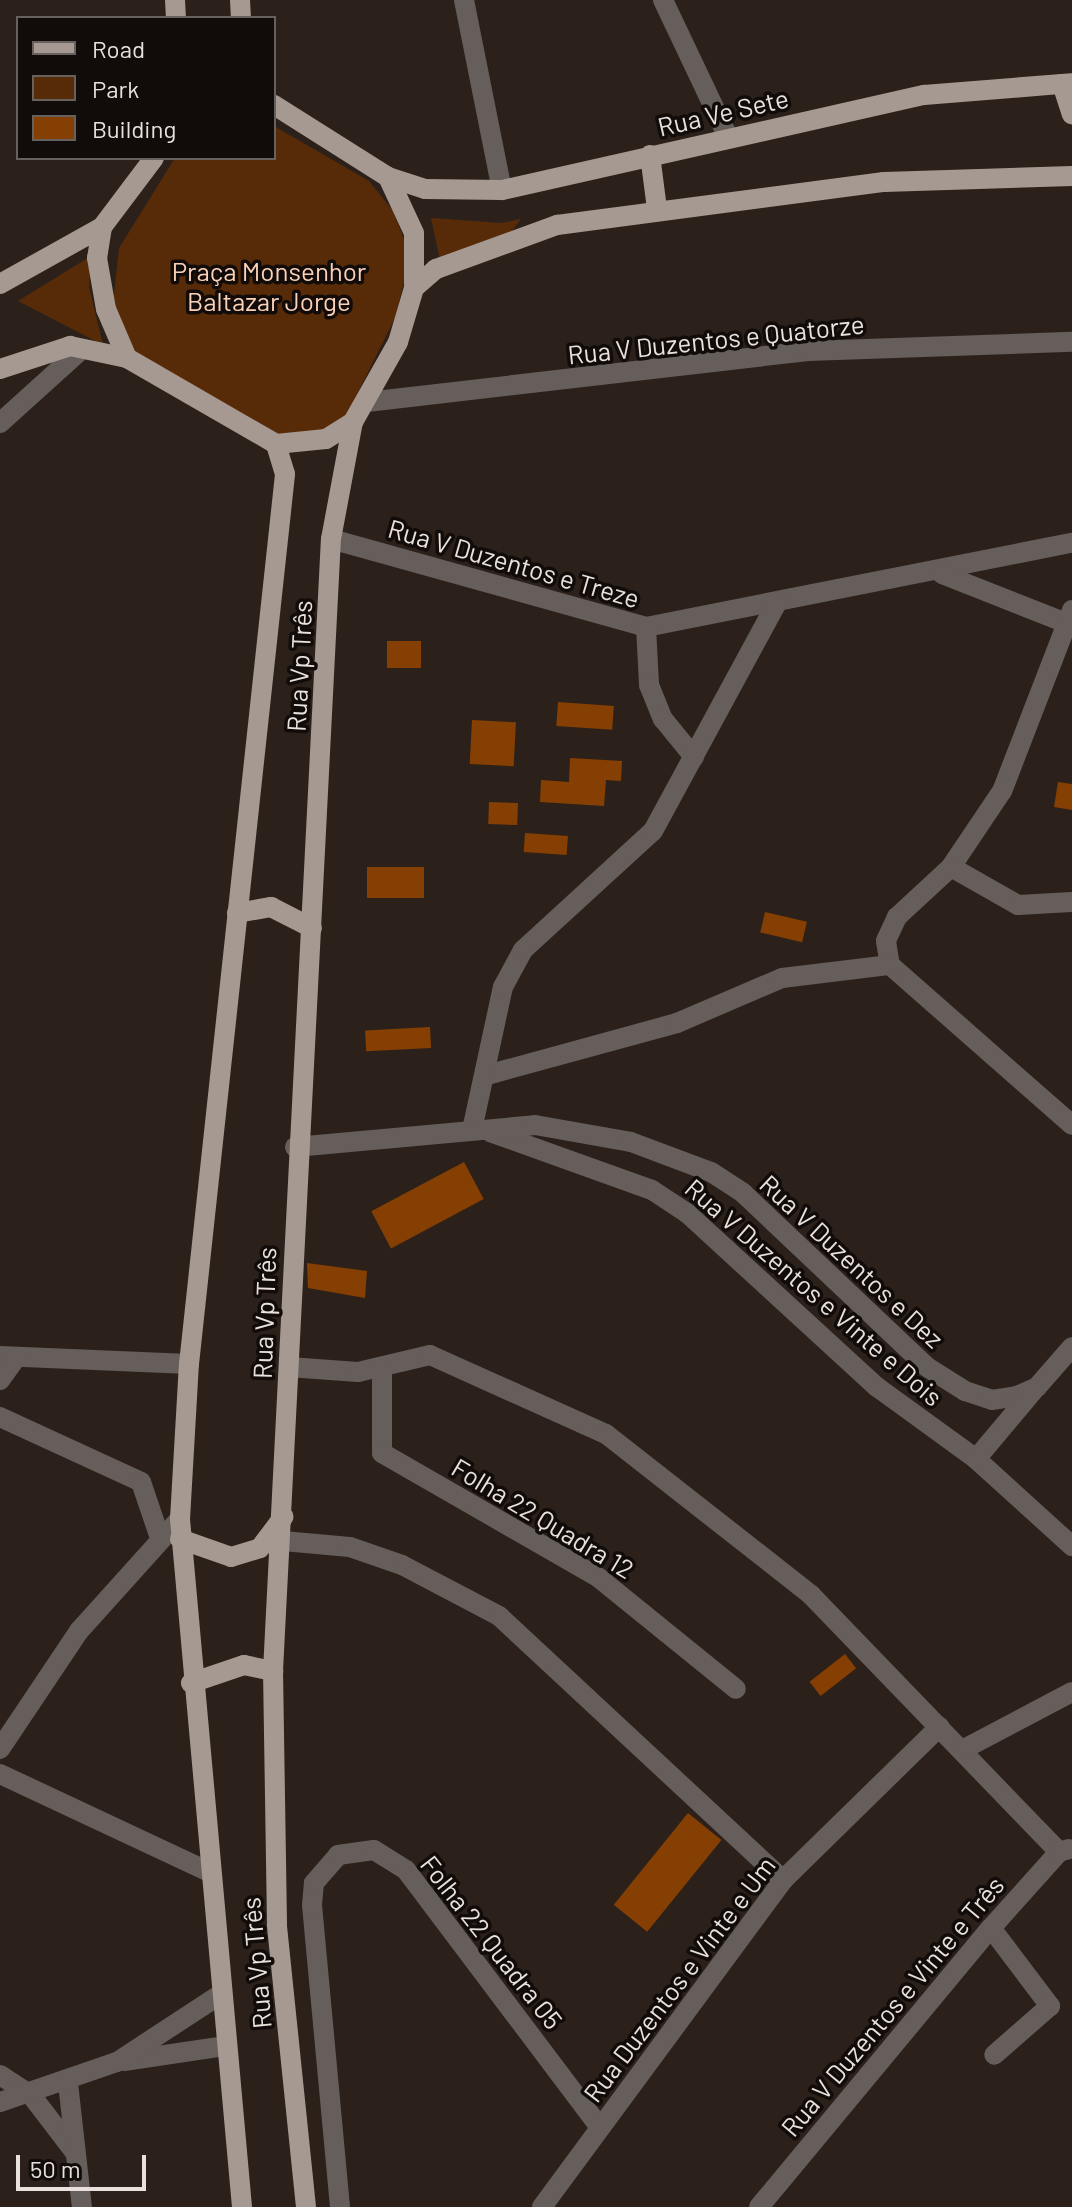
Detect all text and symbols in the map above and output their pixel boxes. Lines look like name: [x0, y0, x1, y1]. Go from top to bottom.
legend: [16, 16, 276, 160]
text: Road: [92, 34, 145, 63]
text: Park: [92, 74, 139, 103]
street label: Rua Ve Sete: [655, 82, 791, 142]
text: Building: [92, 114, 176, 143]
park label: Praça Monsenhor Baltazar Jorge: [172, 255, 366, 316]
street label: Rua V Duzentos e Quatorze: [566, 308, 866, 370]
street label: Rua V Duzentos e Treze: [385, 512, 643, 614]
street label: Rua Vp Três: [280, 599, 318, 733]
street label: Rua V Duzentos e Dez: [754, 1168, 950, 1354]
street label: Rua V Duzentos e Vinte e Dois: [679, 1172, 949, 1412]
street label: Rua Vp Três: [246, 1247, 282, 1379]
street label: Folha 22 Quadra 12: [446, 1451, 640, 1585]
street label: Folha 22 Quadra 05: [415, 1849, 569, 2035]
street label: Rua Duzentos e Vinte e Um: [577, 1850, 781, 2108]
street label: Rua V Duzentos e Vinte e Três: [774, 1870, 1010, 2142]
street label: Rua Vp Três: [235, 1896, 277, 2030]
scale bar: [20, 2139, 150, 2189]
text: 50 m: [30, 2154, 81, 2183]

